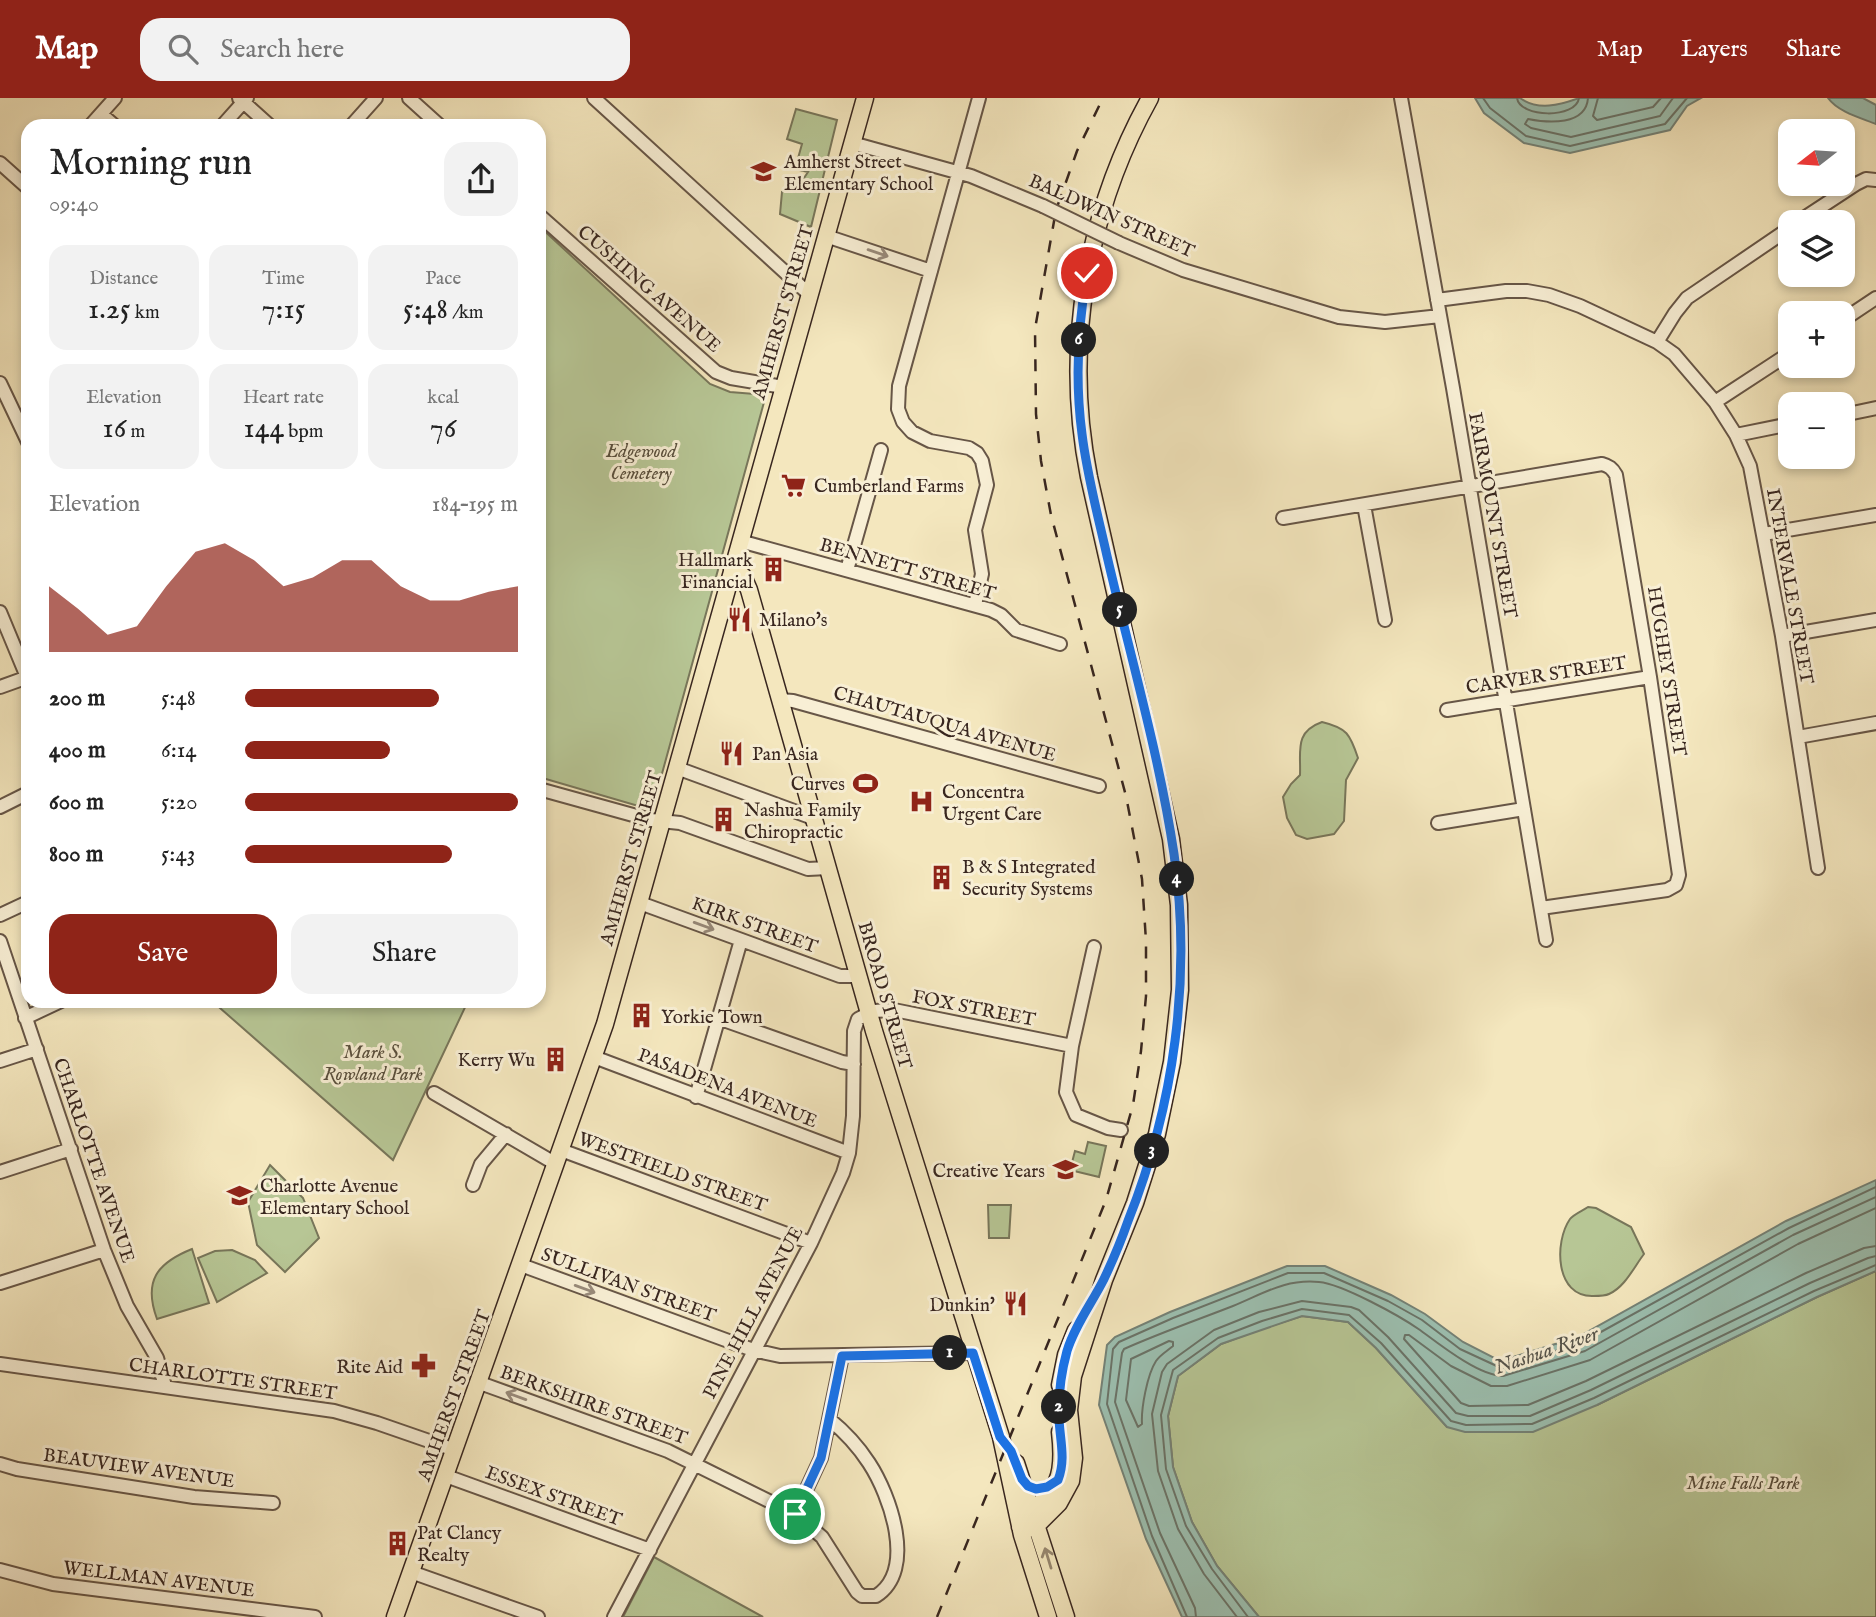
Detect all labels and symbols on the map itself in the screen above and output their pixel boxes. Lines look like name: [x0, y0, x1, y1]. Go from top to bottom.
north arrow: [1778, 119, 1855, 196]
place label: Amherst Street Elementary School: [783, 151, 934, 197]
school or university icon: Amherst Street Elementary School: [750, 158, 778, 186]
street label: BALDWIN STREET: [1025, 169, 1198, 264]
street label: CUSHING AVENUE: [572, 221, 725, 358]
street label: AMHERST STREET: [747, 222, 820, 404]
pin: [1057, 243, 1117, 303]
one-way arrow: [867, 248, 889, 260]
pin: 6: [1062, 322, 1096, 358]
street label: FAIRMOUNT STREET: [1462, 410, 1522, 620]
park label: Edgewood Cemetery: [605, 440, 677, 486]
supermarket icon: Cumberland Farms: [780, 471, 808, 499]
place label: Cumberland Farms: [814, 475, 964, 499]
street label: INTERVALE STREET: [1760, 486, 1818, 686]
street label: BENNETT STREET: [817, 533, 998, 607]
place label: Hallmark Financial: [678, 549, 754, 595]
building icon: Hallmark Financial: [759, 556, 787, 584]
street label: HUGHEY STREET: [1641, 585, 1691, 758]
pin: 5: [1102, 592, 1138, 628]
restaurant icon: Milano's: [725, 605, 753, 633]
place label: Milano's: [759, 609, 828, 633]
street label: CARVER STREET: [1464, 651, 1628, 701]
street label: CHAUTAUQUA AVENUE: [830, 682, 1059, 768]
restaurant icon: Pan Asia: [718, 739, 746, 767]
place label: Pan Asia: [752, 743, 819, 767]
street label: AMHERST STREET: [595, 768, 668, 950]
sports icon: Curves: [851, 769, 879, 797]
place label: Curves: [791, 773, 845, 797]
place label: Concentra Urgent Care: [942, 781, 1042, 827]
hospital icon: Concentra Urgent Care: [908, 788, 936, 816]
place label: Nashua Family Chiropractic: [744, 799, 862, 845]
building icon: Nashua Family Chiropractic: [710, 806, 738, 834]
place label: B & S Integrated Security Systems: [962, 856, 1096, 902]
pin: 4: [1160, 862, 1194, 896]
building icon: B & S Integrated Security Systems: [928, 863, 956, 891]
street label: KIRK STREET: [688, 892, 821, 960]
street label: BROAD STREET: [852, 919, 917, 1072]
one-way arrow: [693, 921, 714, 934]
street label: FOX STREET: [910, 985, 1037, 1033]
building icon: Yorkie Town: [627, 1002, 655, 1030]
place label: Yorkie Town: [661, 1006, 763, 1030]
park label: Mark S. Rowland Park: [323, 1041, 423, 1087]
street label: PASADENA AVENUE: [634, 1044, 820, 1134]
building icon: Kerry Wu: [541, 1045, 569, 1073]
place label: Kerry Wu: [458, 1049, 535, 1073]
street label: CHARLOTTE AVENUE: [47, 1055, 139, 1266]
street label: WESTFIELD STREET: [575, 1128, 770, 1218]
pin: 3: [1134, 1134, 1170, 1168]
school or university icon: Creative Years: [1051, 1156, 1079, 1184]
place label: Creative Years: [932, 1160, 1045, 1184]
place label: Charlotte Avenue Elementary School: [260, 1175, 410, 1221]
school or university icon: Charlotte Avenue Elementary School: [226, 1182, 254, 1210]
street label: PINE HILL AVENUE: [698, 1223, 809, 1403]
street label: SULLIVAN STREET: [538, 1243, 719, 1329]
one-way arrow: [574, 1284, 596, 1296]
restaurant icon: Dunkin': [1001, 1290, 1029, 1318]
place label: Dunkin': [929, 1294, 995, 1318]
street label: AMHERST STREET: [412, 1307, 497, 1485]
water label: Nashua River: [1491, 1321, 1603, 1382]
pin: 1: [932, 1336, 968, 1370]
pharmacy icon: Rite Aid: [409, 1352, 437, 1380]
street label: CHARLOTTE STREET: [127, 1354, 338, 1406]
place label: Rite Aid: [336, 1356, 404, 1380]
street label: BERKSHIRE STREET: [496, 1361, 691, 1451]
one-way arrow: [505, 1389, 527, 1401]
pin: 2: [1042, 1390, 1076, 1424]
street label: BEAUVIEW AVENUE: [41, 1444, 236, 1494]
street label: ESSEX STREET: [482, 1461, 625, 1533]
park label: Mine Falls Park: [1686, 1472, 1800, 1496]
pin: [765, 1484, 825, 1544]
place label: Pat Clancy Realty: [417, 1522, 502, 1568]
building icon: Pat Clancy Realty: [383, 1529, 411, 1557]
one-way arrow: [1041, 1547, 1054, 1569]
street label: WELLMAN AVENUE: [62, 1556, 256, 1604]

